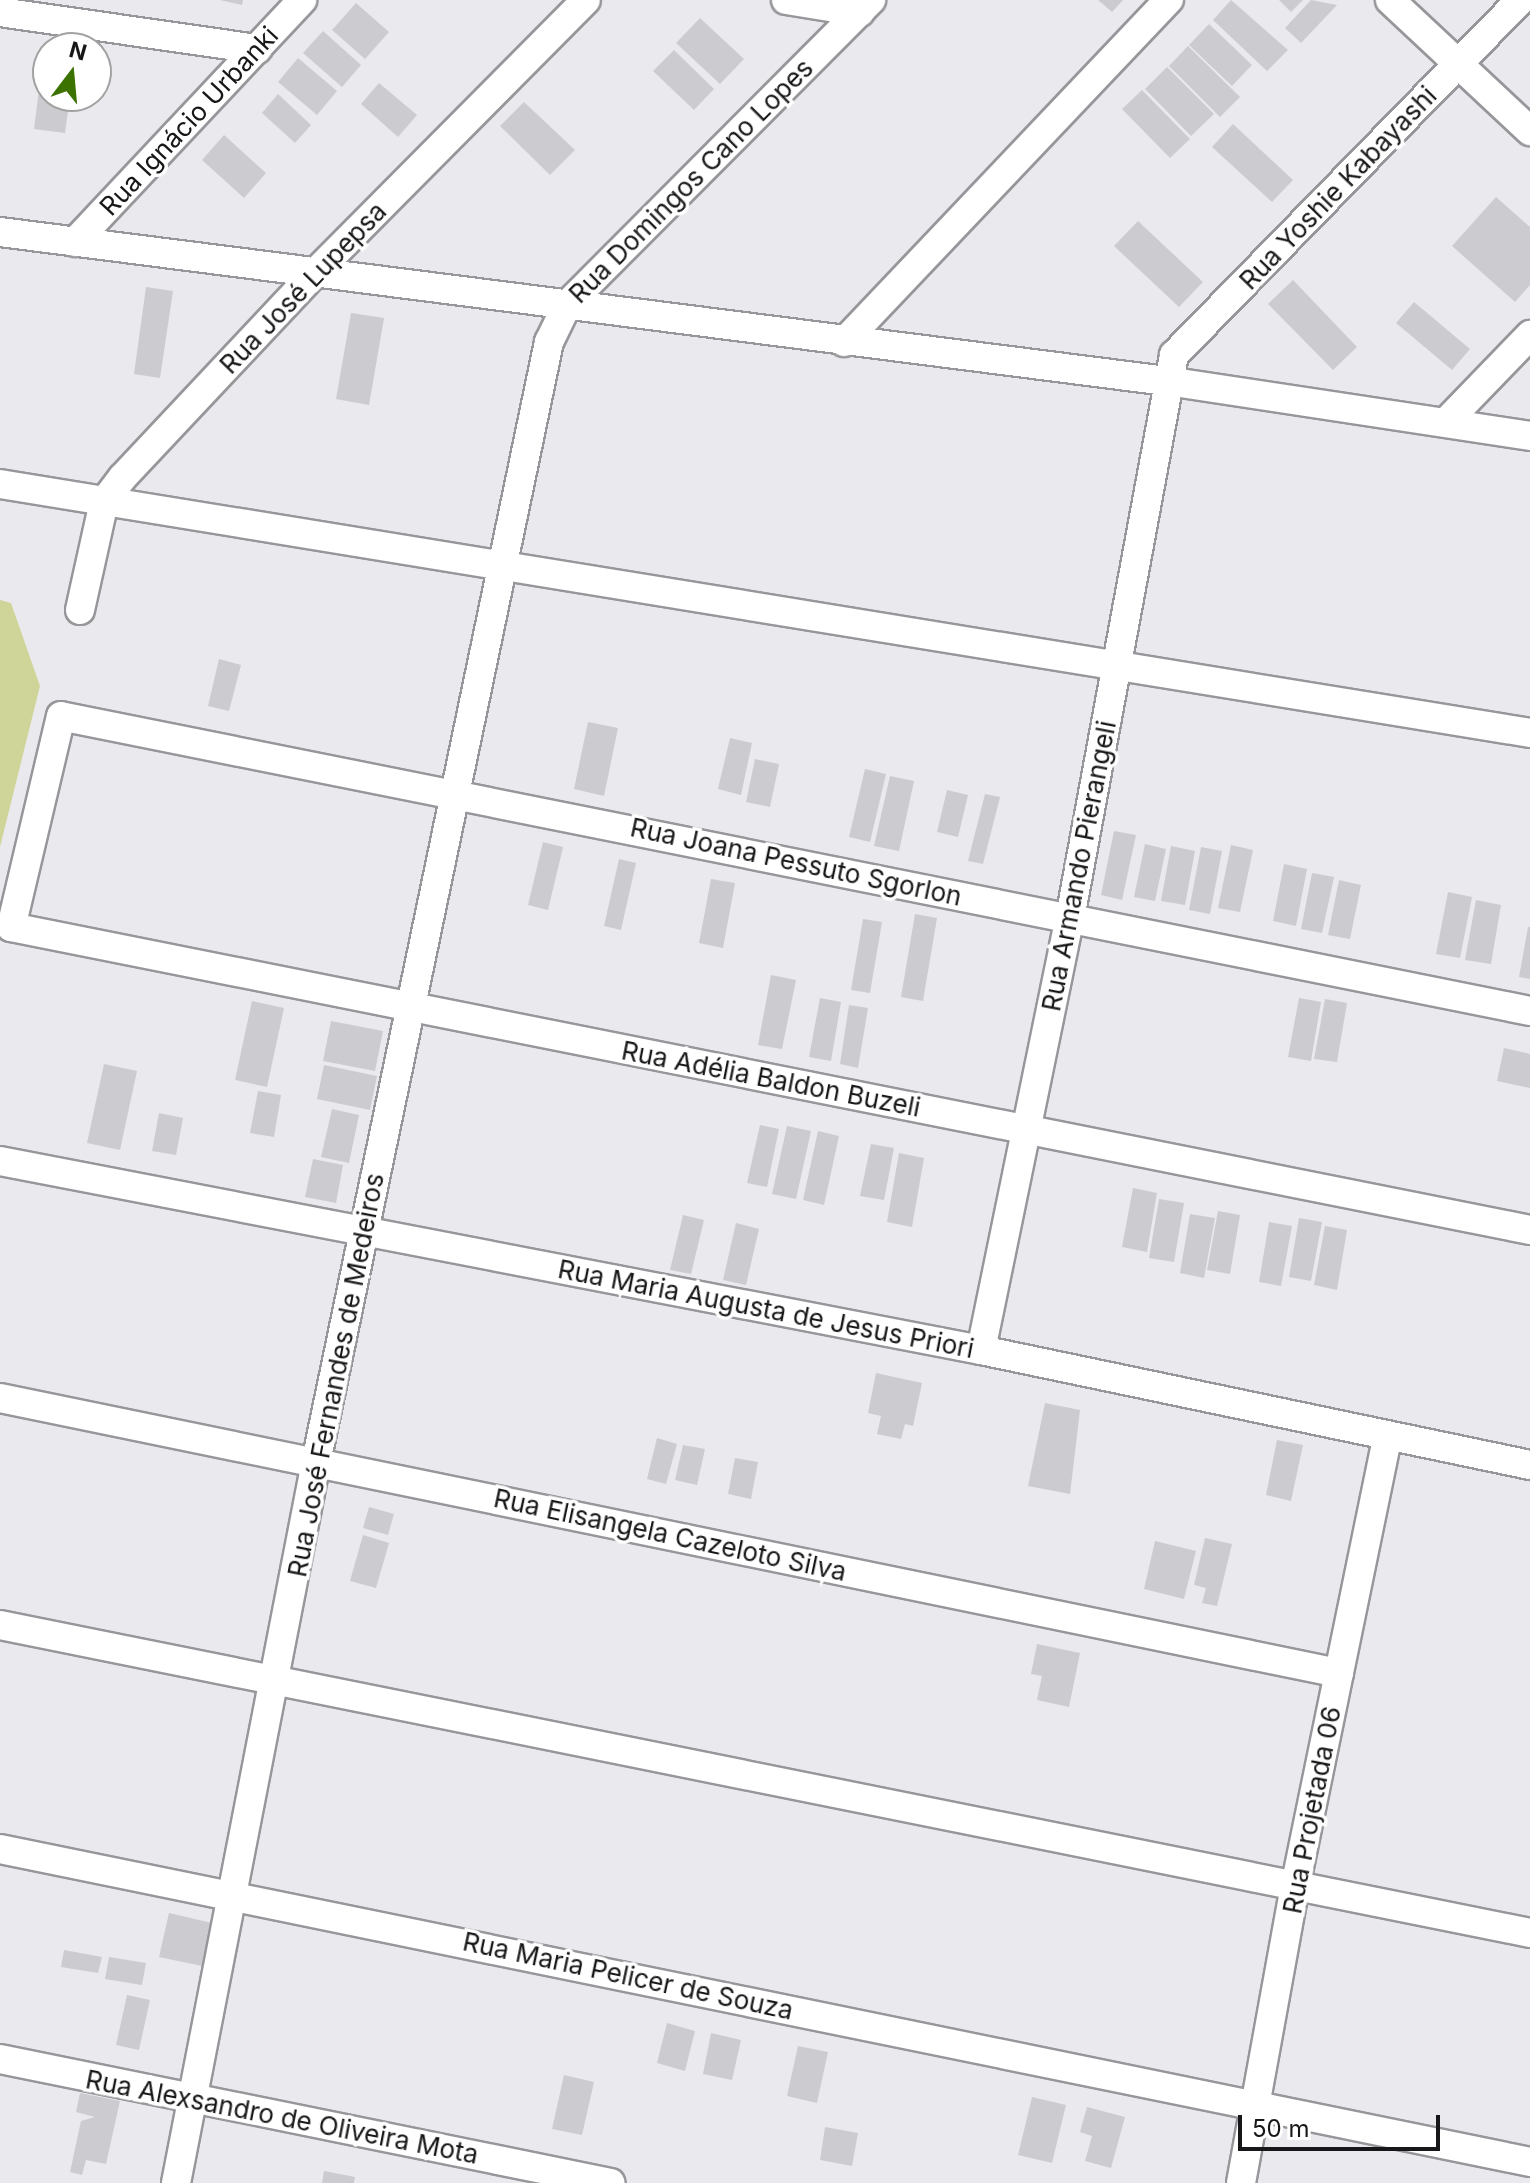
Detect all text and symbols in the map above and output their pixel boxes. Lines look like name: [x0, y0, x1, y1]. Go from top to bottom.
street label: Rua Ignácio Urbanki: [93, 20, 285, 222]
north arrow: [32, 32, 112, 112]
text: N: [66, 36, 90, 66]
street label: Rua Domingos Cano Lopes: [562, 52, 820, 310]
street label: Rua Yoshie Kabayashi: [1233, 80, 1443, 296]
street label: Rua José Lupepsa: [213, 196, 393, 380]
street label: Rua Armando Pierangeli: [1036, 718, 1122, 1014]
street label: Rua Joana Pessuto Sgorlon: [628, 812, 964, 912]
street label: Rua Adélia Baldon Buzeli: [619, 1035, 923, 1123]
street label: Rua José Fernandes de Medeiros: [281, 1170, 391, 1580]
street label: Rua Maria Augusta de Jesus Priori: [555, 1253, 977, 1365]
street label: Rua Elisangela Cazeloto Silva: [491, 1482, 849, 1588]
street label: Rua Projetada 06: [1277, 1704, 1347, 1916]
street label: Rua Maria Pelicer de Souza: [460, 1926, 796, 2026]
street label: Rua Alexsandro de Oliveira Mota: [83, 2064, 481, 2170]
scale bar: [1242, 2099, 1444, 2149]
text: 50 m: [1252, 2114, 1310, 2143]

